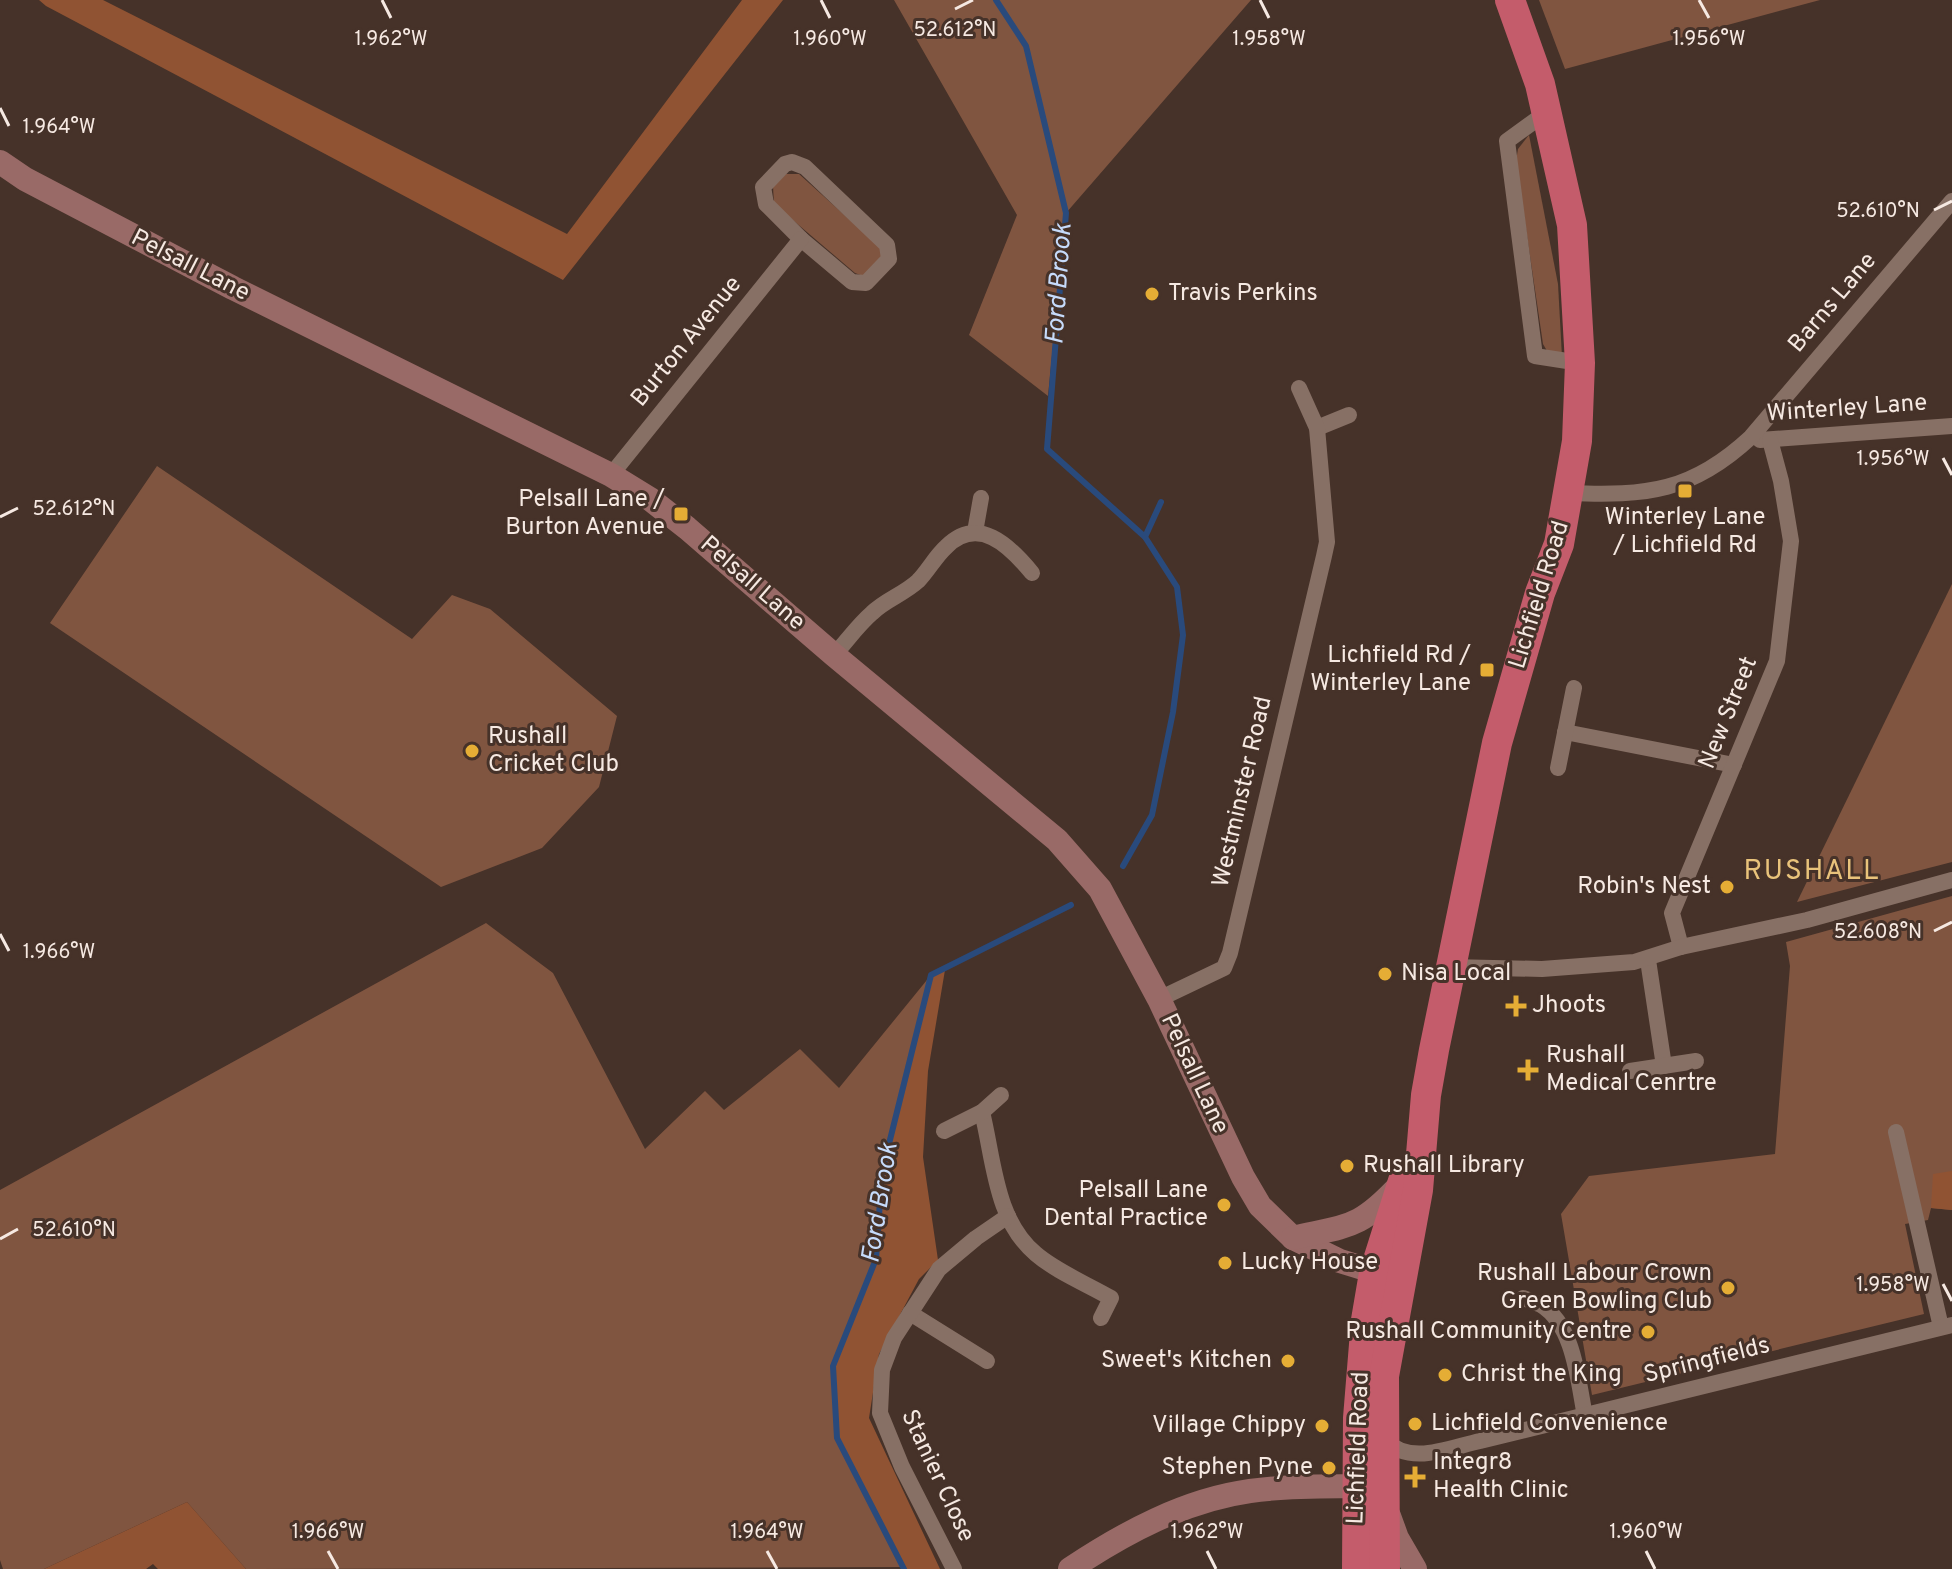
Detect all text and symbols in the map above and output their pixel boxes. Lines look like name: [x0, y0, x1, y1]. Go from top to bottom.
text: 52.612°N: [913, 18, 997, 44]
text: 1.962°W: [355, 27, 427, 53]
text: 1.960°W: [793, 27, 867, 53]
text: 1.958°W: [1232, 27, 1306, 53]
text: 1.956°W: [1672, 27, 1746, 53]
text: 1.964°W: [22, 115, 96, 141]
text: 52.610°N: [1836, 199, 1920, 225]
water label: Ford Brook: [1039, 221, 1081, 346]
street label: Pelsall Lane: [126, 223, 254, 309]
street label: Barns Lane: [1782, 247, 1884, 359]
street label: Burton Avenue: [625, 271, 749, 413]
place label: Travis Perkins: [1168, 279, 1318, 309]
marker: Travis Perkins: [1143, 285, 1161, 303]
street label: Winterley Lane: [1766, 388, 1928, 430]
text: 1.956°W: [1856, 447, 1930, 473]
marker: Winterley Lane / Lichfield Rd: [1676, 482, 1694, 500]
place label: Pelsall Lane / Burton Avenue: [505, 485, 665, 543]
text: 52.612°N: [32, 497, 116, 523]
place label: Winterley Lane / Lichfield Rd: [1605, 503, 1765, 561]
marker: Pelsall Lane / Burton Avenue: [672, 505, 690, 523]
street label: Lichfield Road: [1503, 517, 1577, 673]
street label: Pelsall Lane: [693, 530, 811, 638]
place label: Lichfield Rd / Winterley Lane: [1310, 641, 1471, 699]
street label: New Street: [1693, 652, 1765, 774]
marker: Lichfield Rd / Winterley Lane: [1478, 661, 1496, 679]
street label: Westminster Road: [1206, 694, 1280, 890]
place label: Rushall Cricket Club: [488, 722, 619, 780]
marker: Rushall Cricket Club: [463, 742, 481, 760]
district label: RUSHALL: [1743, 854, 1881, 890]
place label: Robin's Nest: [1577, 872, 1711, 902]
marker: Robin's Nest: [1718, 878, 1736, 896]
text: 52.608°N: [1834, 920, 1922, 946]
text: 1.966°W: [23, 940, 95, 966]
place label: Nisa Local: [1401, 959, 1511, 989]
marker: Nisa Local: [1376, 965, 1394, 983]
place label: Jhoots: [1532, 991, 1606, 1021]
marker: Jhoots: [1507, 997, 1525, 1015]
street label: Pelsall Lane: [1153, 1009, 1235, 1139]
place label: Rushall Medical Cenrtre: [1546, 1041, 1717, 1099]
marker: Rushall Medical Cenrtre: [1517, 1059, 1539, 1081]
water label: Ford Brook: [855, 1140, 907, 1265]
place label: Rushall Library: [1363, 1151, 1525, 1181]
marker: Rushall Library: [1338, 1157, 1356, 1175]
place label: Pelsall Lane Dental Practice: [1044, 1176, 1208, 1234]
marker: Pelsall Lane Dental Practice: [1215, 1196, 1233, 1214]
text: 52.610°N: [32, 1218, 116, 1244]
place label: Lucky House: [1241, 1248, 1378, 1278]
marker: Lucky House: [1216, 1254, 1234, 1272]
place label: Rushall Labour Crown Green Bowling Club: [1477, 1259, 1712, 1317]
text: 1.958°W: [1856, 1273, 1930, 1299]
marker: Rushall Labour Crown Green Bowling Club: [1719, 1279, 1737, 1297]
place label: Rushall Community Centre: [1345, 1317, 1632, 1347]
marker: Rushall Community Centre: [1639, 1323, 1657, 1341]
street label: Springfields: [1641, 1331, 1773, 1391]
place label: Sweet's Kitchen: [1101, 1346, 1272, 1376]
marker: Sweet's Kitchen: [1279, 1352, 1297, 1370]
place label: Christ the King: [1461, 1360, 1622, 1390]
marker: Christ the King: [1436, 1366, 1454, 1384]
street label: Lichfield Road: [1341, 1371, 1377, 1525]
street label: Stanier Close: [893, 1405, 981, 1547]
place label: Lichfield Convenience: [1431, 1409, 1668, 1439]
place label: Village Chippy: [1152, 1411, 1306, 1441]
marker: Lichfield Convenience: [1406, 1415, 1424, 1433]
marker: Village Chippy: [1313, 1417, 1331, 1435]
place label: Integr8 Health Clinic: [1433, 1448, 1569, 1506]
place label: Stephen Pyne: [1162, 1453, 1313, 1483]
marker: Stephen Pyne: [1320, 1459, 1338, 1477]
marker: Integr8 Health Clinic: [1404, 1466, 1426, 1488]
text: 1.966°W: [292, 1520, 364, 1546]
text: 1.964°W: [730, 1520, 804, 1546]
text: 1.962°W: [1171, 1520, 1243, 1546]
text: 1.960°W: [1609, 1520, 1683, 1546]

